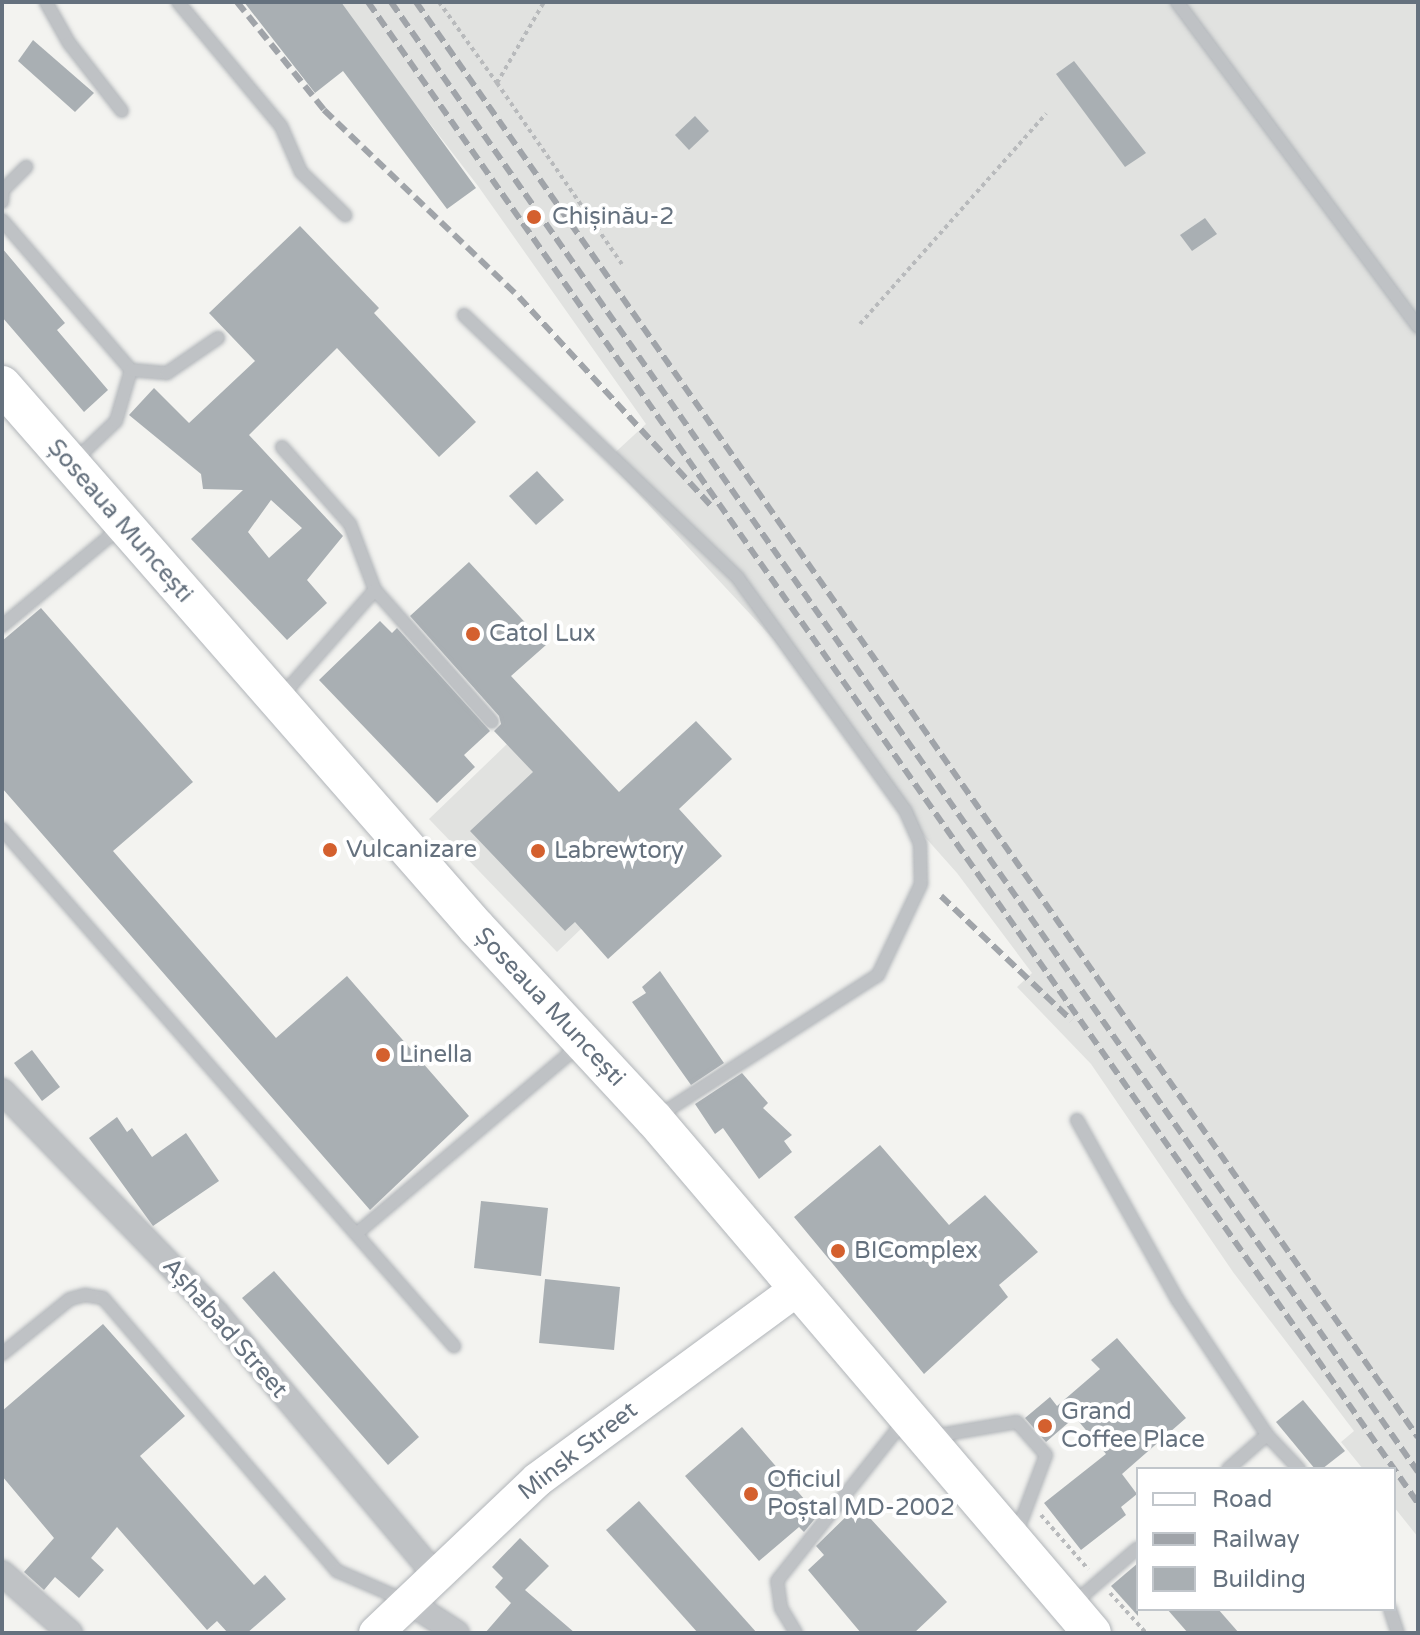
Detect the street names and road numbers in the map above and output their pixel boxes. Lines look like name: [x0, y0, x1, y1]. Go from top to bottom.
street label: Șoseaua Muncești: [41, 433, 199, 609]
street label: Șoseaua Muncești: [469, 921, 631, 1093]
street label: Așhabad Street: [156, 1252, 294, 1404]
street label: Minsk Street: [513, 1396, 643, 1506]

